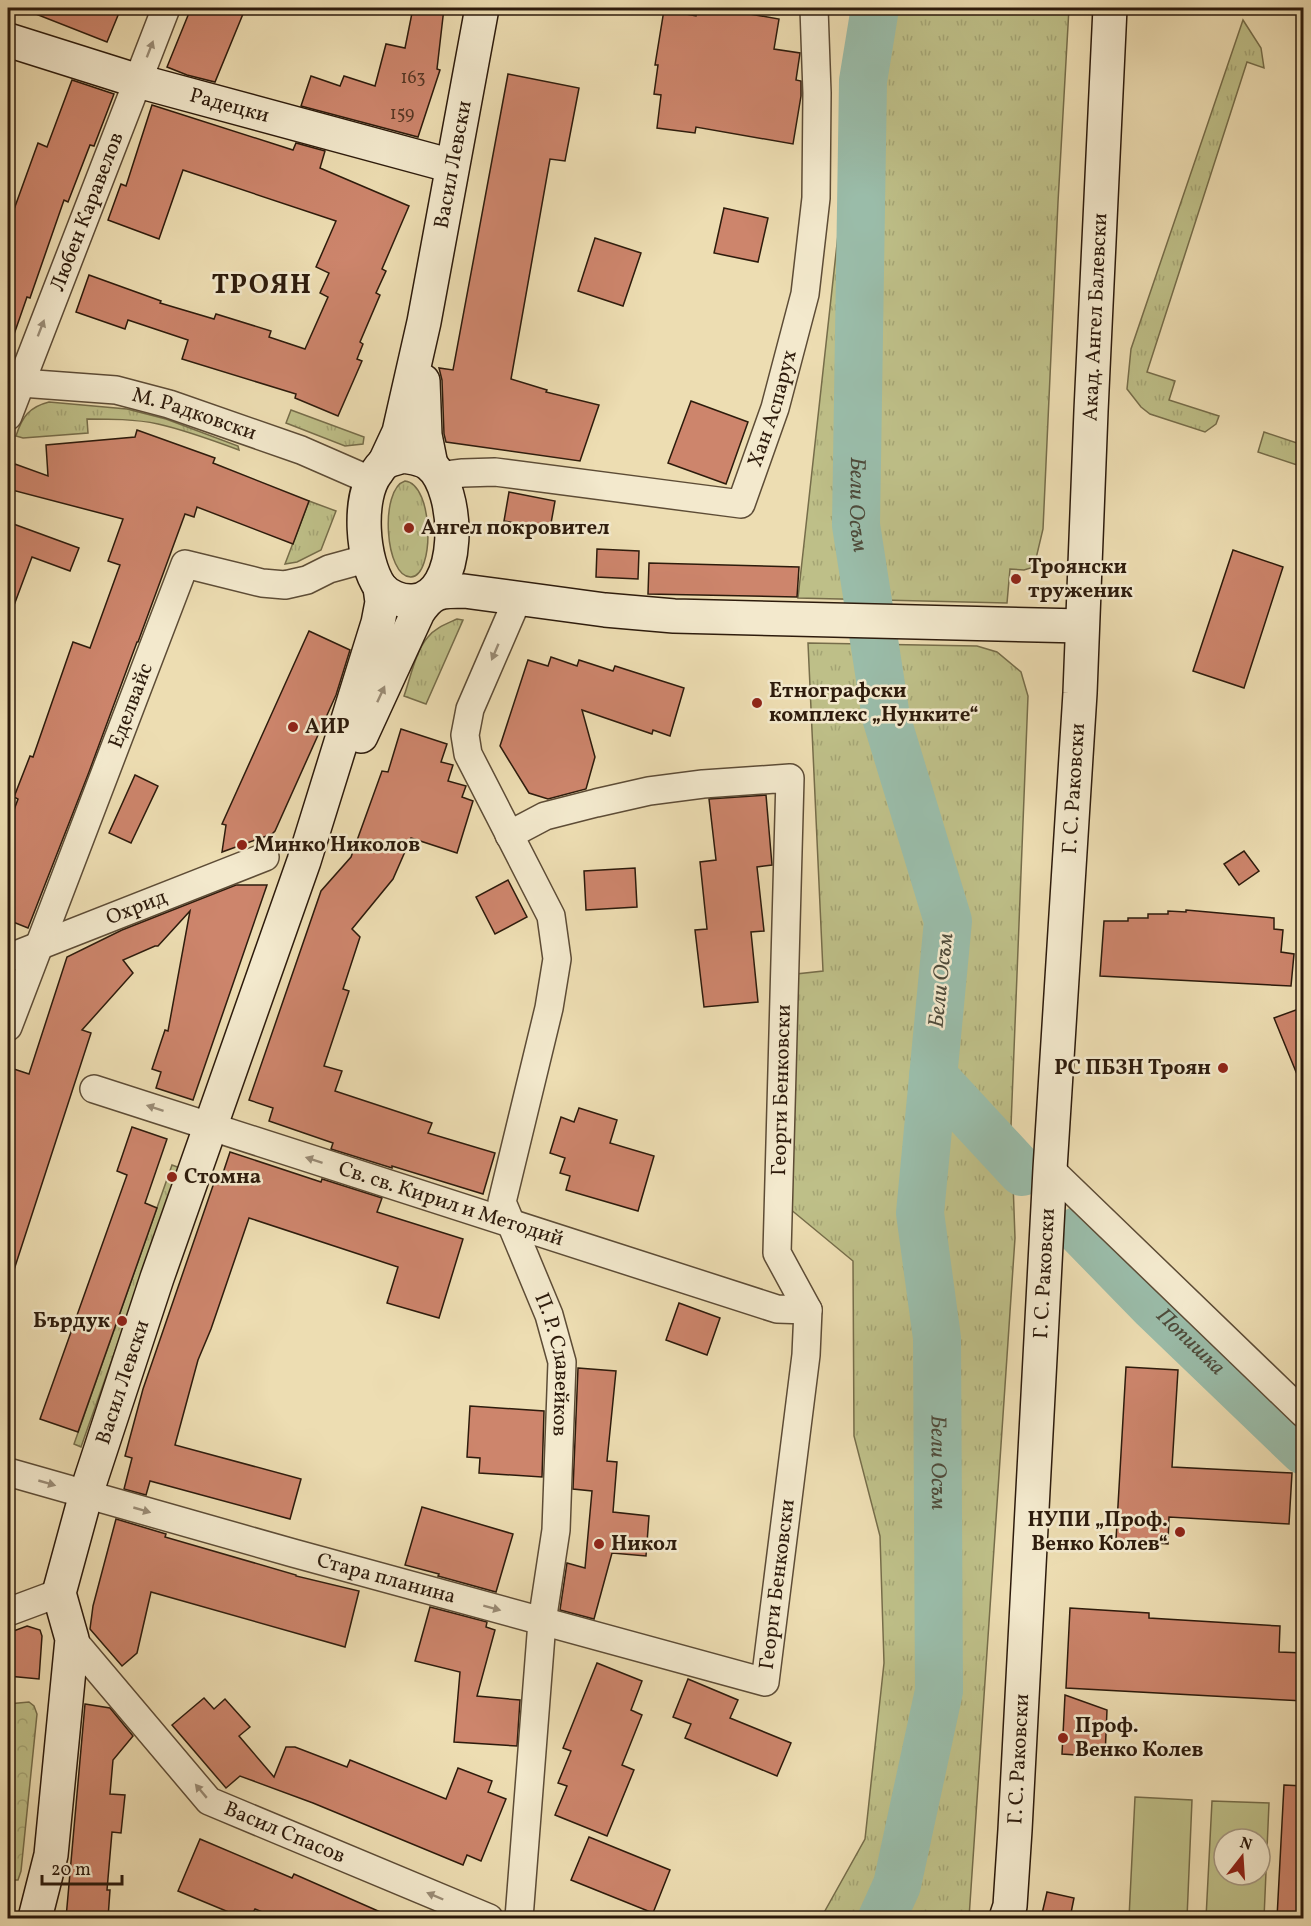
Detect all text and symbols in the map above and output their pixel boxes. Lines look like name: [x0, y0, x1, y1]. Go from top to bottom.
one-way arrow: [146, 39, 156, 57]
house number: 163: [400, 66, 426, 91]
street label: Радецки: [186, 81, 273, 130]
street label: Васил Левски: [427, 98, 479, 231]
house number: 159: [390, 102, 414, 127]
street label: Любен Каравелов: [43, 128, 131, 296]
street label: Акад. Ангел Балевски: [1076, 212, 1115, 422]
district label: ТРОЯН: [211, 267, 313, 305]
one-way arrow: [37, 319, 47, 337]
street label: Хан Аспарух: [741, 347, 804, 471]
street label: М. Радковски: [129, 380, 260, 448]
water label: Бели Осъм: [840, 457, 876, 555]
place label: Ангел покровител: [421, 514, 609, 543]
marker: Ангел покровител: [402, 521, 416, 535]
place label: Троянски труженик: [1028, 553, 1133, 606]
marker: Троянски труженик: [1009, 572, 1023, 586]
one-way arrow: [490, 643, 499, 661]
street label: Еделвайс: [101, 659, 160, 753]
place label: Етнографски комплекс „Нунките“: [769, 677, 979, 730]
one-way arrow: [376, 685, 385, 702]
marker: Етнографски комплекс „Нунките“: [750, 696, 764, 710]
place label: АИР: [305, 713, 350, 742]
marker: АИР: [286, 720, 300, 734]
street label: Г. С. Раковски: [1055, 722, 1093, 855]
place label: Минко Николов: [254, 831, 420, 860]
marker: Минко Николов: [235, 838, 249, 852]
street label: Охрид: [102, 882, 171, 933]
water label: Бели Осъм: [922, 931, 962, 1029]
street label: Георги Бенковски: [765, 1004, 798, 1176]
place label: РС ПБЗН Троян: [1054, 1054, 1211, 1083]
marker: РС ПБЗН Троян: [1216, 1061, 1230, 1075]
one-way arrow: [146, 1103, 164, 1113]
street label: Св. св. Кирил и Методий: [335, 1154, 567, 1254]
one-way arrow: [305, 1155, 323, 1164]
place label: Стомна: [184, 1163, 261, 1192]
marker: Стомна: [165, 1170, 179, 1184]
street label: Г. С. Раковски: [1027, 1207, 1062, 1340]
street label: П. Р. Славейков: [527, 1289, 577, 1437]
water label: Попишка: [1149, 1301, 1232, 1383]
place label: Бърдук: [33, 1307, 110, 1336]
marker: Бърдук: [115, 1314, 129, 1328]
street label: Васил Левски: [89, 1316, 157, 1448]
water label: Бели Осъм: [922, 1415, 953, 1511]
one-way arrow: [38, 1479, 56, 1488]
street label: Георги Бенковски: [752, 1497, 802, 1671]
one-way arrow: [133, 1506, 152, 1516]
place label: НУПИ „Проф. Венко Колев“: [1027, 1506, 1168, 1559]
marker: НУПИ „Проф. Венко Колев“: [1173, 1525, 1187, 1539]
place label: Никол: [611, 1530, 677, 1559]
marker: Никол: [592, 1537, 606, 1551]
street label: Стара планина: [313, 1546, 459, 1611]
one-way arrow: [483, 1604, 501, 1613]
street label: Г. С. Раковски: [1001, 1693, 1037, 1825]
place label: Проф. Венко Колев: [1075, 1712, 1204, 1765]
marker: Проф. Венко Колев: [1056, 1731, 1070, 1745]
one-way arrow: [194, 1783, 207, 1799]
street label: Васил Спасов: [219, 1794, 350, 1871]
north arrow: [1212, 1827, 1272, 1887]
text: N: [1237, 1832, 1255, 1857]
scale bar: [42, 1848, 122, 1886]
text: 20 m: [51, 1858, 91, 1883]
one-way arrow: [425, 1891, 443, 1901]

